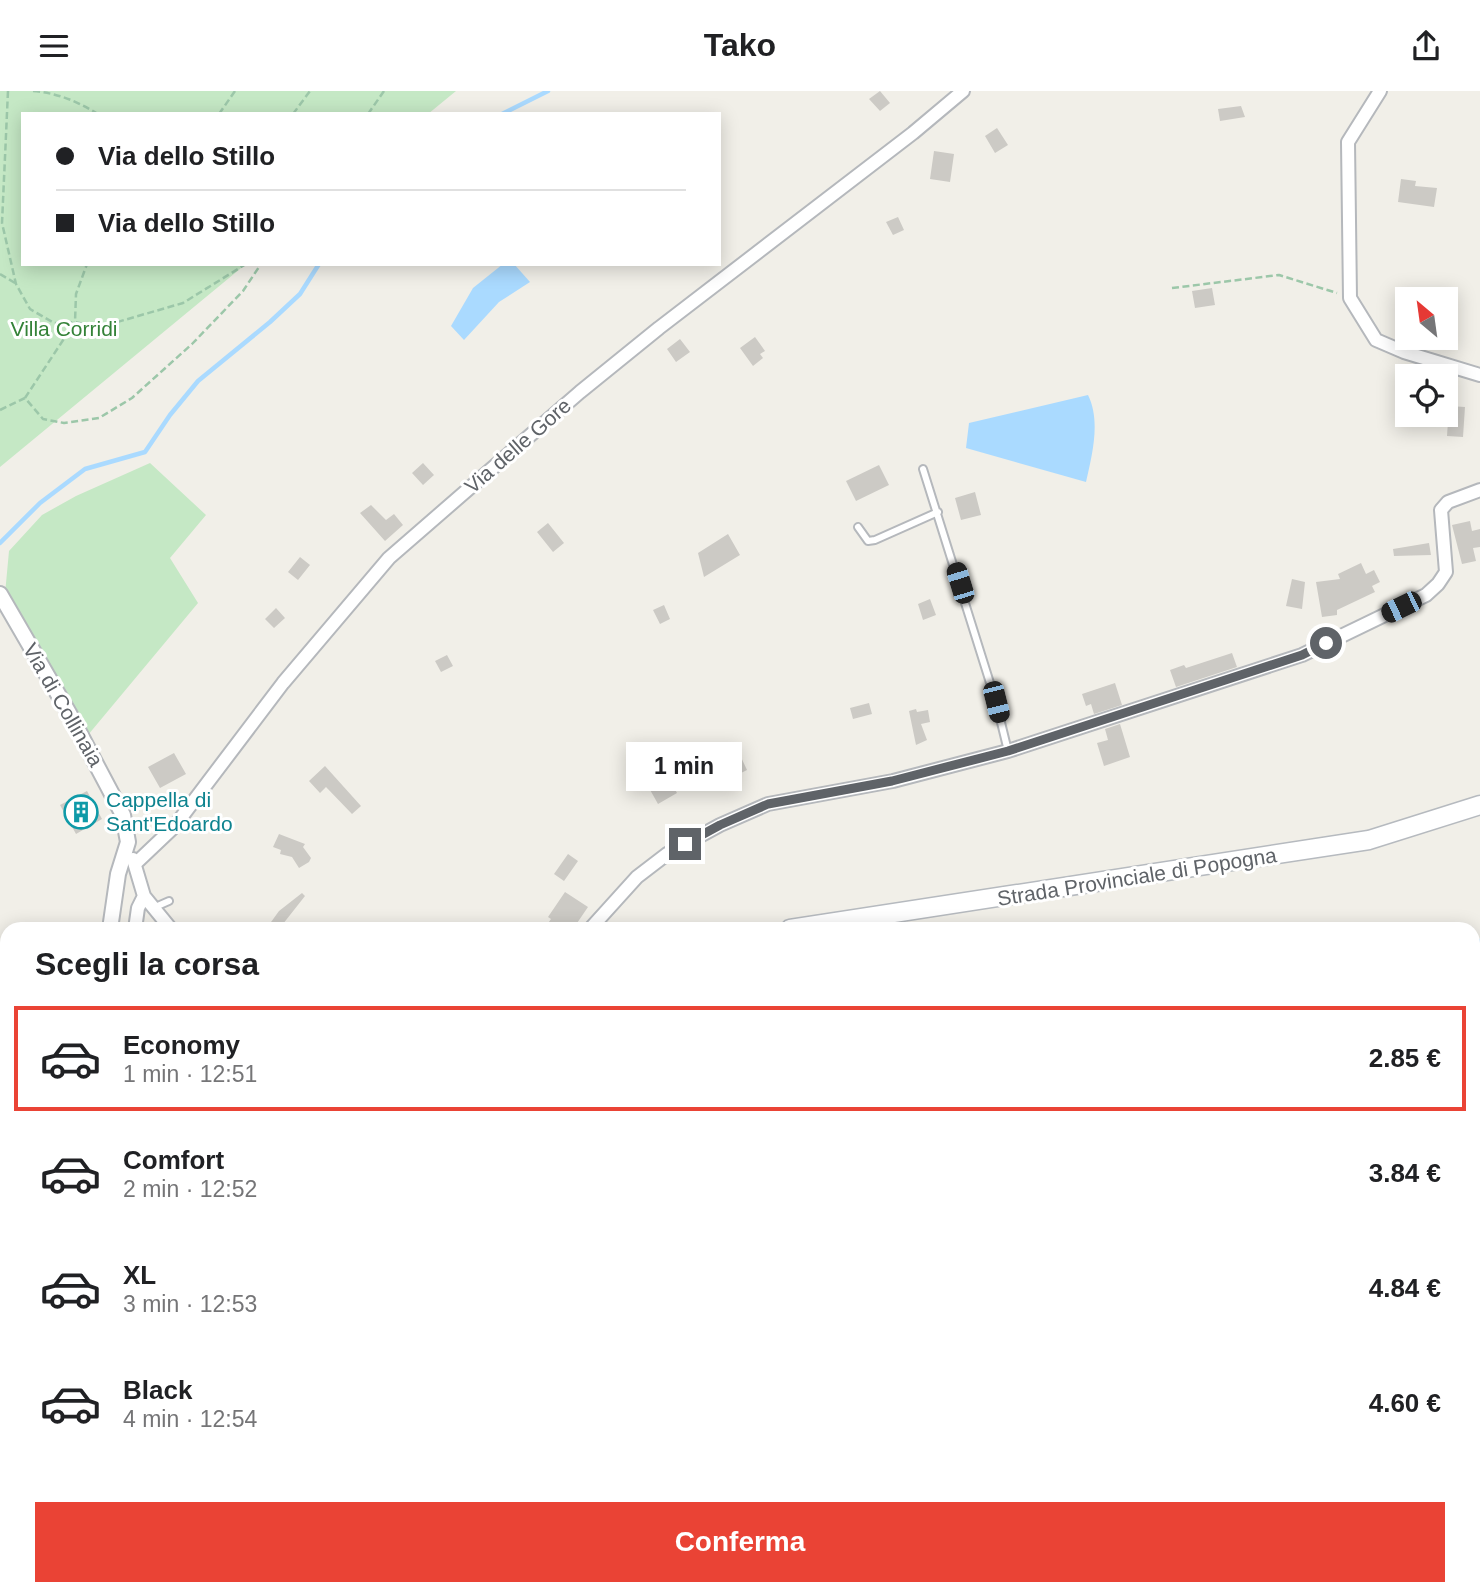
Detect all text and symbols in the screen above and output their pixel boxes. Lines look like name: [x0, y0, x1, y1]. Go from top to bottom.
icon: menu: [35, 27, 73, 65]
text: Tako: [704, 27, 776, 63]
icon: share: [1407, 27, 1445, 65]
text: Via dello Stillo: [98, 141, 275, 171]
text: Via dello Stillo: [98, 208, 275, 238]
north arrow: [1395, 287, 1458, 350]
map controls: [1395, 287, 1458, 427]
park label: Villa Corridi: [11, 317, 117, 340]
button: locate: [1395, 364, 1458, 427]
street label: Via delle Gore: [460, 393, 575, 498]
car: [944, 560, 977, 606]
car: [1378, 588, 1425, 626]
route start: [1310, 627, 1342, 659]
street label: Via di Collinaia: [19, 639, 108, 771]
car: [981, 679, 1012, 725]
callout: 1 min: [627, 743, 743, 791]
text: 1 min: [654, 753, 714, 779]
place label: Cappella di Sant'Edoardo: [106, 788, 233, 835]
building icon: Cappella di Sant'Edoardo: [62, 793, 100, 831]
route end: [669, 828, 701, 860]
street label: Strada Provinciale di Popogna: [996, 843, 1279, 910]
text: Scegli la corsa: [35, 946, 259, 982]
icon: car: [39, 1027, 102, 1090]
text: Economy: [123, 1030, 240, 1060]
text: 2.85 €: [1369, 1043, 1441, 1073]
text: 1 min · 12:51: [123, 1061, 257, 1087]
icon: car: [39, 1142, 102, 1205]
text: Comfort: [123, 1145, 224, 1175]
text: 3.84 €: [1369, 1158, 1441, 1188]
text: 2 min · 12:52: [123, 1176, 257, 1202]
icon: car: [39, 1257, 102, 1320]
text: XL: [123, 1260, 156, 1290]
text: 4.84 €: [1369, 1273, 1441, 1303]
text: 3 min · 12:53: [123, 1291, 257, 1317]
icon: car: [39, 1372, 102, 1435]
text: Black: [123, 1375, 192, 1405]
text: 4.60 €: [1369, 1388, 1441, 1418]
text: 4 min · 12:54: [123, 1406, 257, 1432]
button: Conferma: [35, 1502, 1445, 1582]

